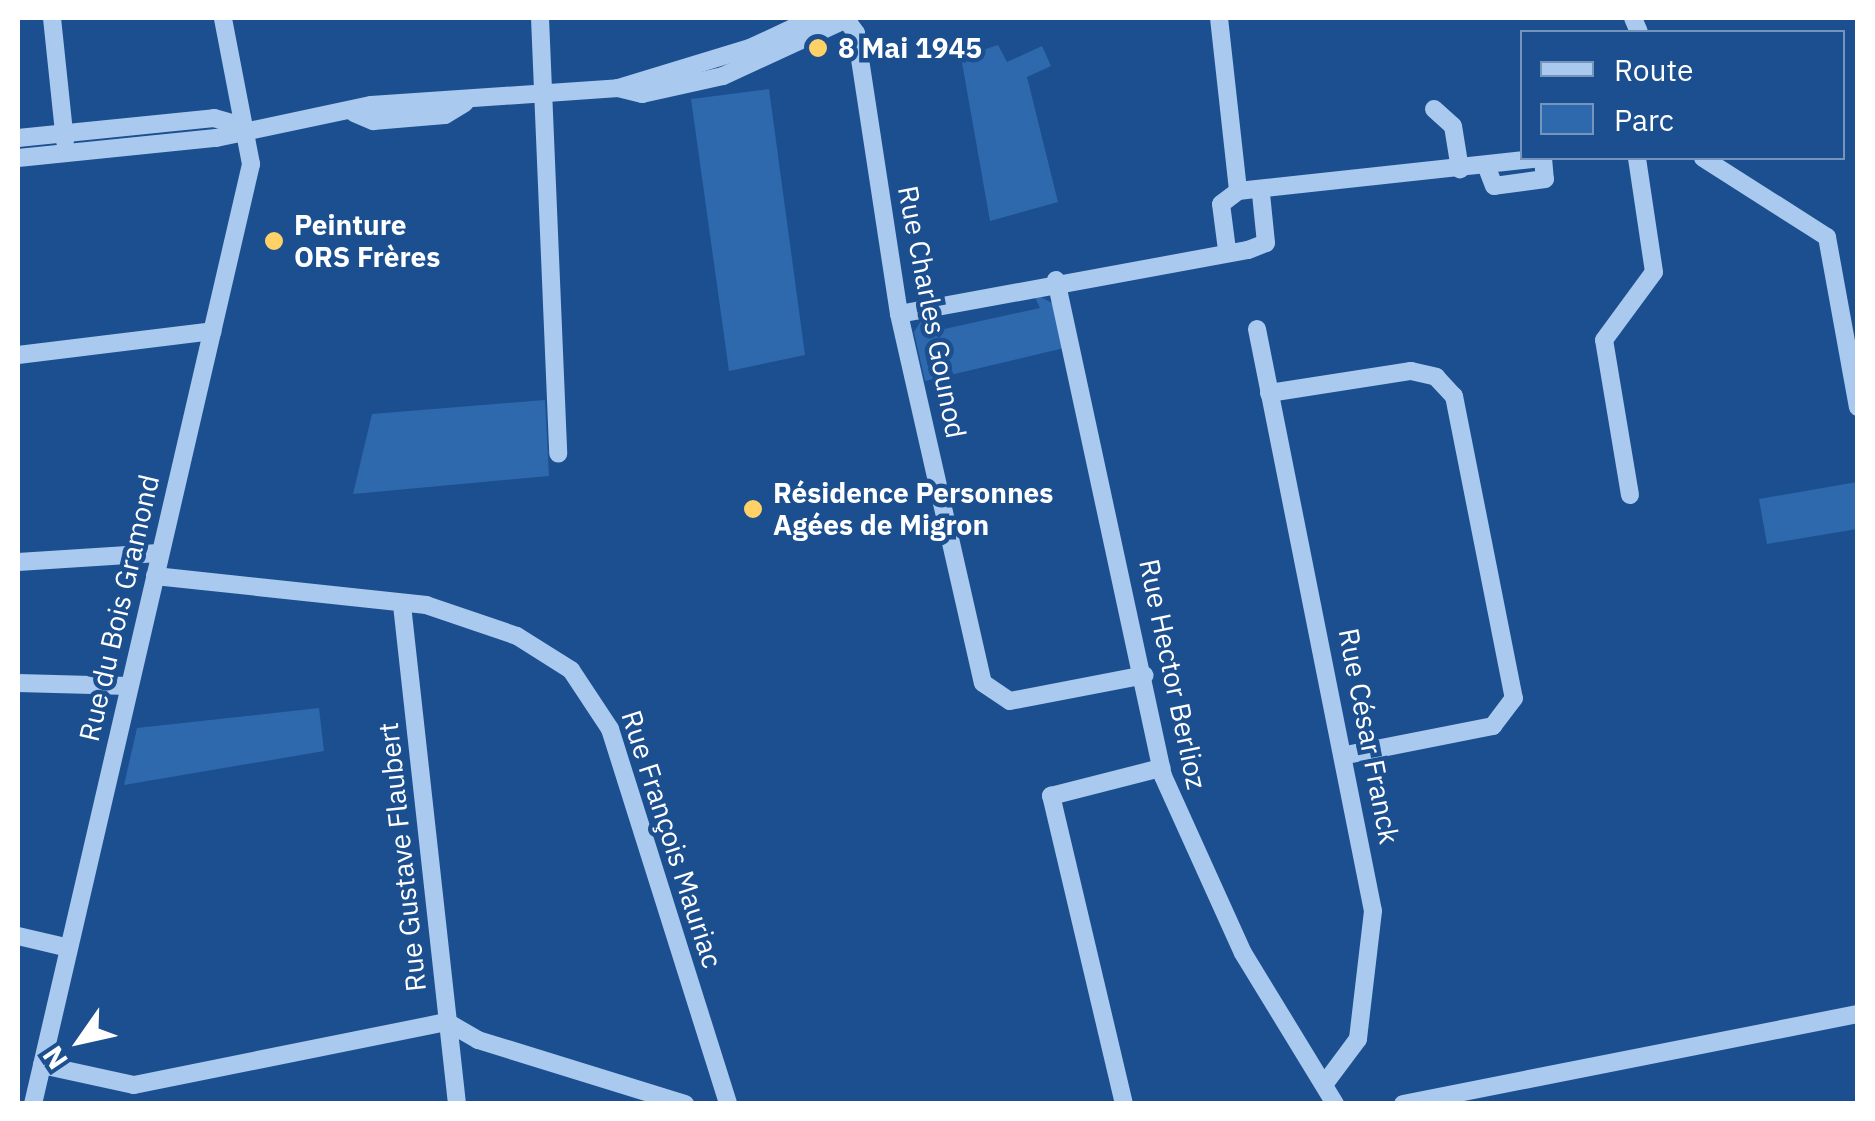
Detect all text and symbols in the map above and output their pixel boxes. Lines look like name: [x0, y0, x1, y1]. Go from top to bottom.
legend: [1520, 30, 1845, 160]
place label: 8 Mai 1945: [838, 31, 982, 65]
marker: 8 Mai 1945: [807, 37, 829, 59]
text: Route: [1614, 50, 1693, 89]
text: Parc: [1614, 100, 1674, 139]
street label: Rue Charles Gounod: [891, 183, 973, 441]
place label: Peinture ORS Frères: [294, 208, 440, 274]
marker: Peinture ORS Frères: [263, 230, 285, 252]
street label: Rue du Bois Gramond: [72, 471, 166, 745]
place label: Résidence Personnes Agées de Migron: [773, 476, 1053, 542]
marker: Résidence Personnes Agées de Migron: [742, 498, 764, 520]
street label: Rue Hector Berlioz: [1132, 556, 1214, 792]
street label: Rue César Franck: [1332, 625, 1406, 847]
street label: Rue François Mauriac: [615, 706, 729, 972]
street label: Rue Gustave Flaubert: [371, 721, 433, 993]
north arrow: [30, 991, 130, 1091]
text: N: [34, 1039, 76, 1077]

